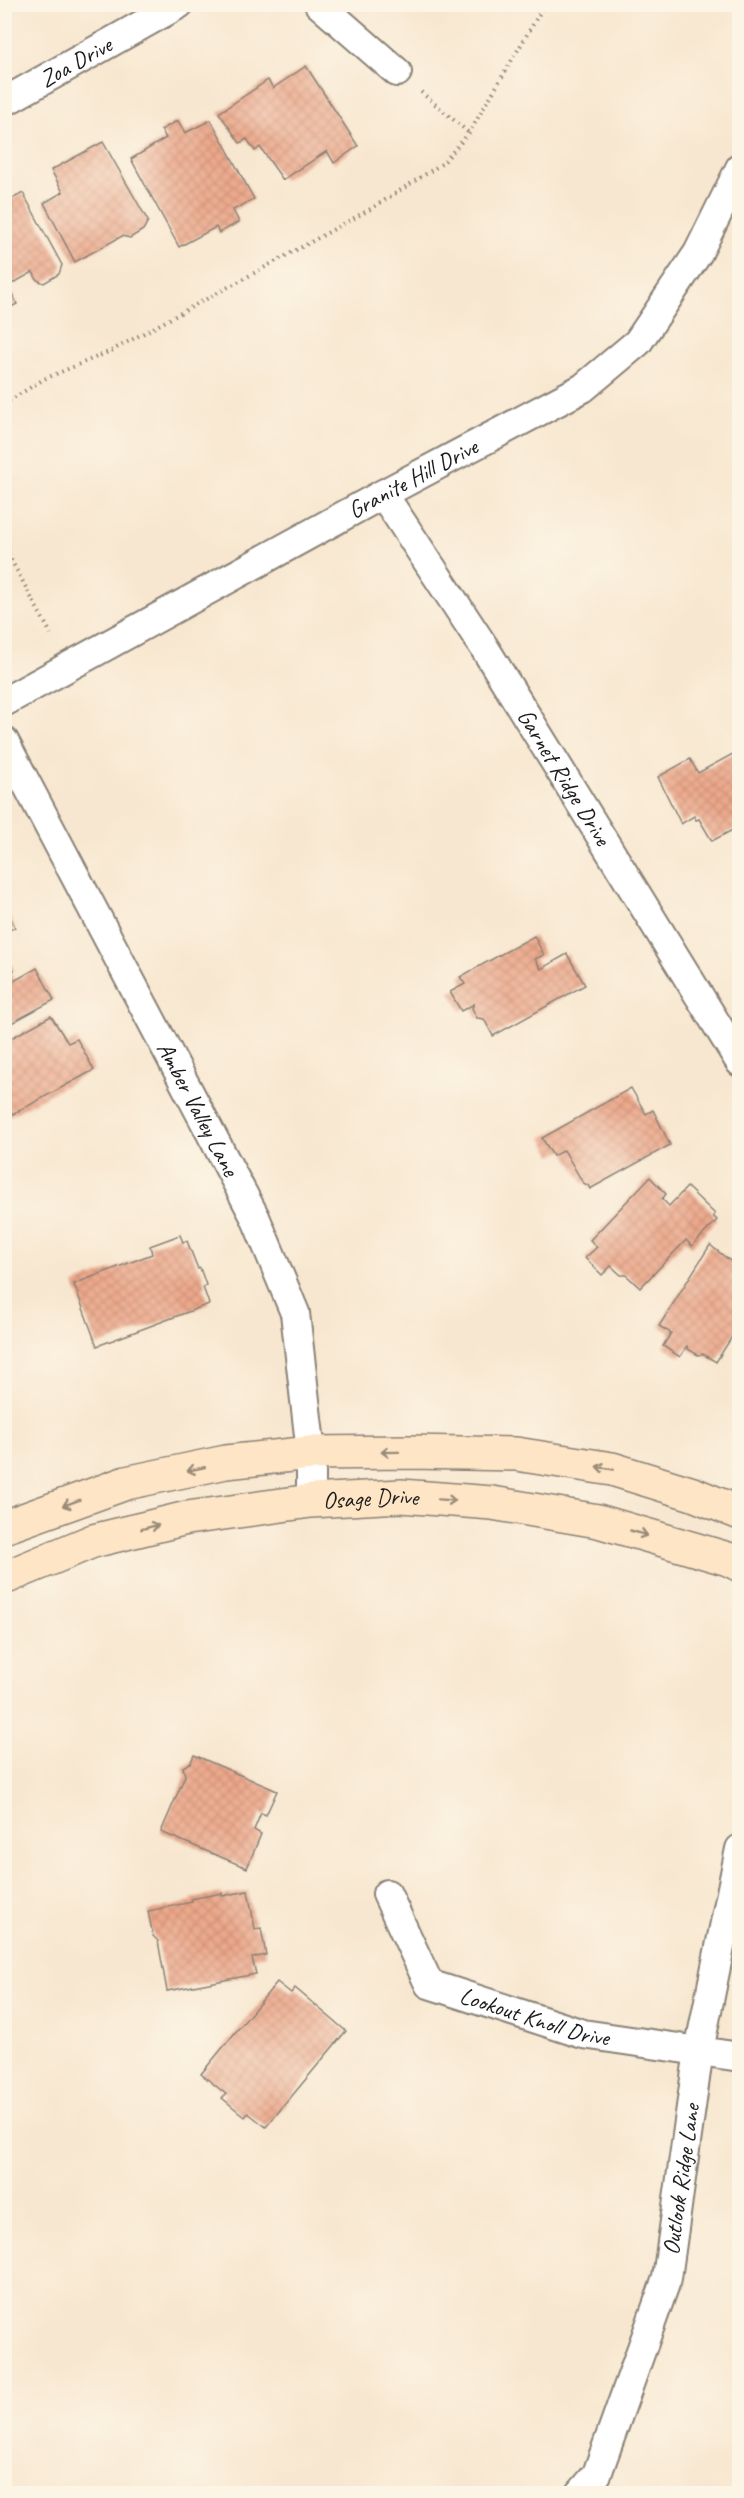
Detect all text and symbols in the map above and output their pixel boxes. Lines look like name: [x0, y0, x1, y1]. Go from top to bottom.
street label: Zoa Drive: [34, 29, 119, 94]
street label: Granite Hill Drive: [343, 431, 485, 525]
street label: Garnet Ridge Drive: [511, 703, 619, 853]
street label: Amber Valley Lane: [150, 1037, 247, 1183]
one-way arrow: [380, 1446, 400, 1458]
one-way arrow: [595, 1462, 615, 1473]
one-way arrow: [187, 1464, 206, 1475]
street label: Osage Drive: [322, 1481, 422, 1515]
one-way arrow: [437, 1495, 457, 1506]
one-way arrow: [62, 1499, 81, 1510]
one-way arrow: [140, 1521, 159, 1533]
one-way arrow: [629, 1528, 648, 1539]
street label: Lookout Knoll Drive: [456, 1980, 613, 2053]
street label: Outlook Ridge Lane: [655, 2100, 707, 2257]

